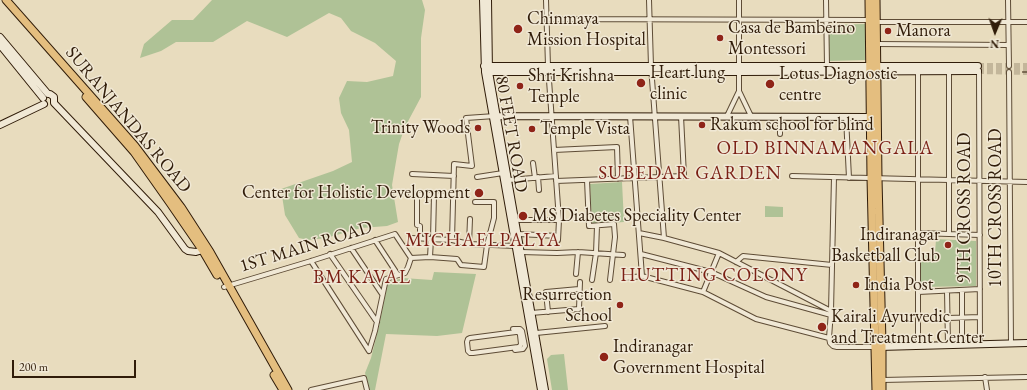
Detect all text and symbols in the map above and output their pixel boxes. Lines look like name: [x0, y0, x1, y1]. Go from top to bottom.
place label: Chinmaya Mission Hospital: [527, 8, 646, 50]
north arrow: [975, 12, 1015, 52]
place label: Casa de Bambeino Montessori: [728, 17, 855, 60]
place label: Manora: [896, 20, 951, 42]
marker: Chinmaya Mission Hospital: [512, 23, 524, 35]
marker: Manora: [883, 26, 893, 36]
marker: Casa de Bambeino Montessori: [715, 33, 725, 43]
text: N: [990, 37, 999, 51]
street label: SURANJANDAS ROAD: [61, 42, 195, 198]
place label: Heart lung clinic: [650, 62, 725, 104]
place label: Lotus Diagnostic centre: [779, 63, 898, 106]
place label: Shri Krishna Temple: [528, 65, 614, 108]
street label: 80 FEET ROAD: [490, 74, 532, 194]
marker: Heart lung clinic: [635, 77, 647, 89]
marker: Lotus Diagnostic centre: [764, 78, 776, 90]
marker: Shri Krishna Temple: [515, 81, 525, 91]
place label: Rakum school for blind: [710, 114, 874, 136]
place label: Trinity Woods: [371, 117, 470, 139]
place label: Temple Vista: [540, 118, 630, 140]
marker: Rakum school for blind: [697, 120, 707, 130]
marker: Trinity Woods: [473, 123, 483, 133]
marker: Temple Vista: [527, 124, 537, 134]
street label: 10TH CROSS ROAD: [985, 128, 1007, 288]
street label: 9TH CROSS ROAD: [954, 133, 976, 283]
district label: OLD BINNAMANGALA: [716, 138, 934, 160]
district label: SUBEDAR GARDEN: [598, 163, 782, 185]
place label: Center for Holistic Development: [242, 182, 470, 204]
marker: Center for Holistic Development: [473, 187, 485, 199]
place label: MS Diabetes Speciality Center: [532, 205, 741, 227]
marker: MS Diabetes Speciality Center: [517, 210, 529, 222]
street label: 1ST MAIN ROAD: [237, 217, 375, 277]
place label: Indiranagar Basketball Club: [831, 224, 940, 266]
district label: MICHAELPALYA: [405, 230, 561, 252]
marker: Indiranagar Basketball Club: [943, 240, 953, 250]
district label: HUTTING COLONY: [620, 265, 808, 287]
district label: BM KAVAL: [313, 267, 411, 289]
place label: India Post: [864, 274, 933, 296]
marker: India Post: [851, 280, 861, 290]
place label: Resurrection School: [522, 284, 612, 326]
marker: Resurrection School: [615, 300, 625, 310]
place label: Kairali Ayurvedic and Treatment Center: [831, 306, 984, 348]
marker: Kairali Ayurvedic and Treatment Center: [816, 321, 828, 333]
place label: Indiranagar Government Hospital: [613, 336, 765, 378]
marker: Indiranagar Government Hospital: [598, 351, 610, 363]
scale bar: [14, 352, 138, 378]
text: 200 m: [19, 359, 48, 375]

